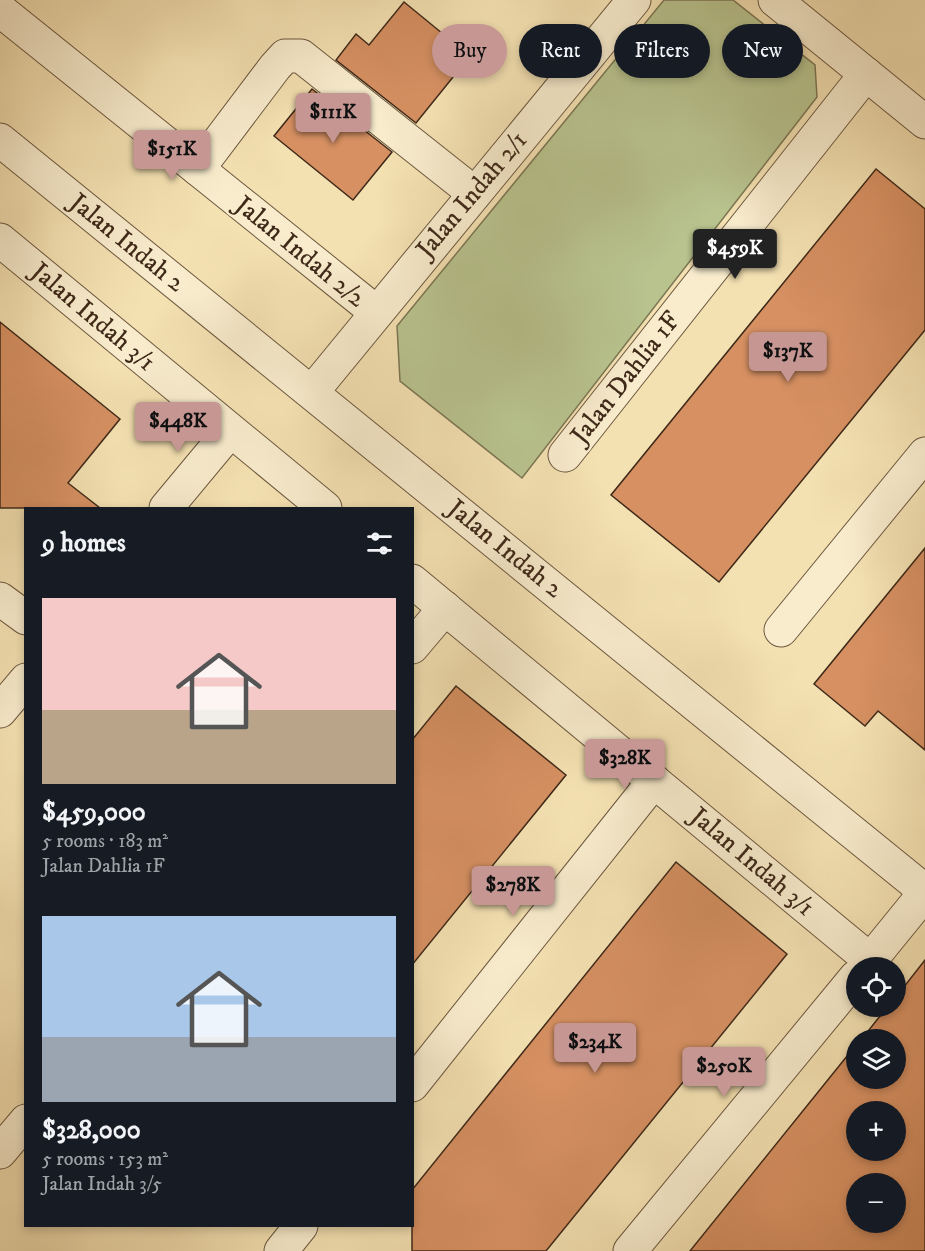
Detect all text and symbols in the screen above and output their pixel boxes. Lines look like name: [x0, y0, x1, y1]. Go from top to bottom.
chip: Buy: [432, 24, 507, 78]
chip: Rent: [519, 24, 602, 78]
chip: Filters: [614, 24, 710, 78]
chip: New: [722, 24, 803, 78]
pin: $111K: [291, 93, 375, 144]
text: $111K: [310, 100, 357, 125]
street label: Jalan Indah 2/1: [408, 125, 535, 267]
pin: $151K: [130, 130, 214, 181]
text: $151K: [147, 137, 197, 162]
street label: Jalan Indah 2: [61, 185, 192, 300]
street label: Jalan Indah 2/2: [226, 188, 372, 315]
pin: $459K: [693, 229, 777, 280]
text: $459K: [707, 236, 763, 261]
street label: Jalan Indah 3/1: [22, 254, 162, 379]
street label: Jalan Dahlia 1F: [563, 305, 688, 453]
pin: $137K: [746, 332, 830, 383]
text: $137K: [763, 339, 813, 364]
pin: $448K: [136, 402, 220, 453]
text: $448K: [149, 409, 207, 434]
street label: Jalan Indah 2: [439, 491, 570, 606]
text: 9 homes: [42, 527, 126, 560]
icon: filters: [363, 527, 396, 560]
icon: home: [165, 637, 273, 745]
pin: $328K: [583, 739, 667, 790]
text: $328K: [599, 746, 651, 771]
text: $459,000: [42, 796, 146, 829]
street label: Jalan Indah 3/1: [681, 799, 821, 924]
text: 5 rooms · 183 m²: [42, 829, 168, 854]
text: Jalan Dahlia 1F: [42, 854, 165, 879]
pin: $278K: [471, 866, 555, 917]
text: $278K: [486, 873, 540, 898]
icon: home: [165, 955, 273, 1063]
map controls: [846, 957, 906, 1233]
button: locate: [846, 957, 906, 1017]
pin: $234K: [553, 1023, 637, 1074]
button: layers: [846, 1029, 906, 1089]
text: $234K: [568, 1030, 622, 1055]
pin: $250K: [682, 1047, 766, 1098]
text: $250K: [696, 1054, 752, 1079]
button: +: [846, 1101, 906, 1161]
text: $328,000: [42, 1114, 141, 1147]
text: 5 rooms · 153 m²: [42, 1147, 168, 1172]
text: Jalan Indah 3/5: [42, 1172, 162, 1197]
button: −: [846, 1173, 906, 1233]

